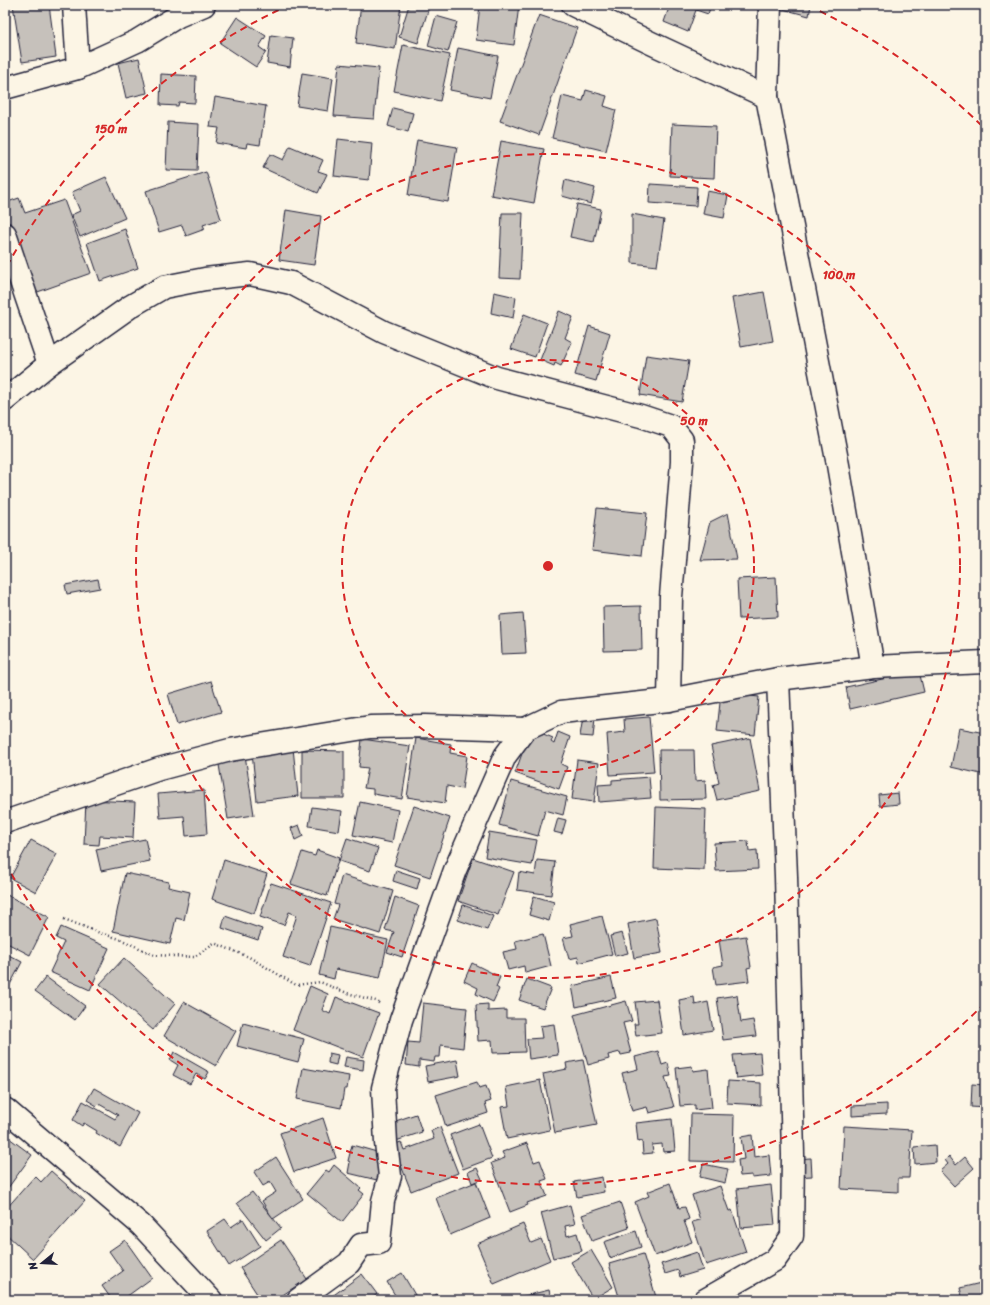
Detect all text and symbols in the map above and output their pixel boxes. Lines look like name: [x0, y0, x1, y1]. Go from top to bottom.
text: 150 m: [95, 118, 128, 140]
text: 100 m: [823, 264, 856, 286]
text: 50 m: [680, 410, 708, 432]
centre of rings: [541, 559, 555, 573]
north arrow: [22, 1243, 62, 1283]
text: N: [23, 1259, 43, 1273]

